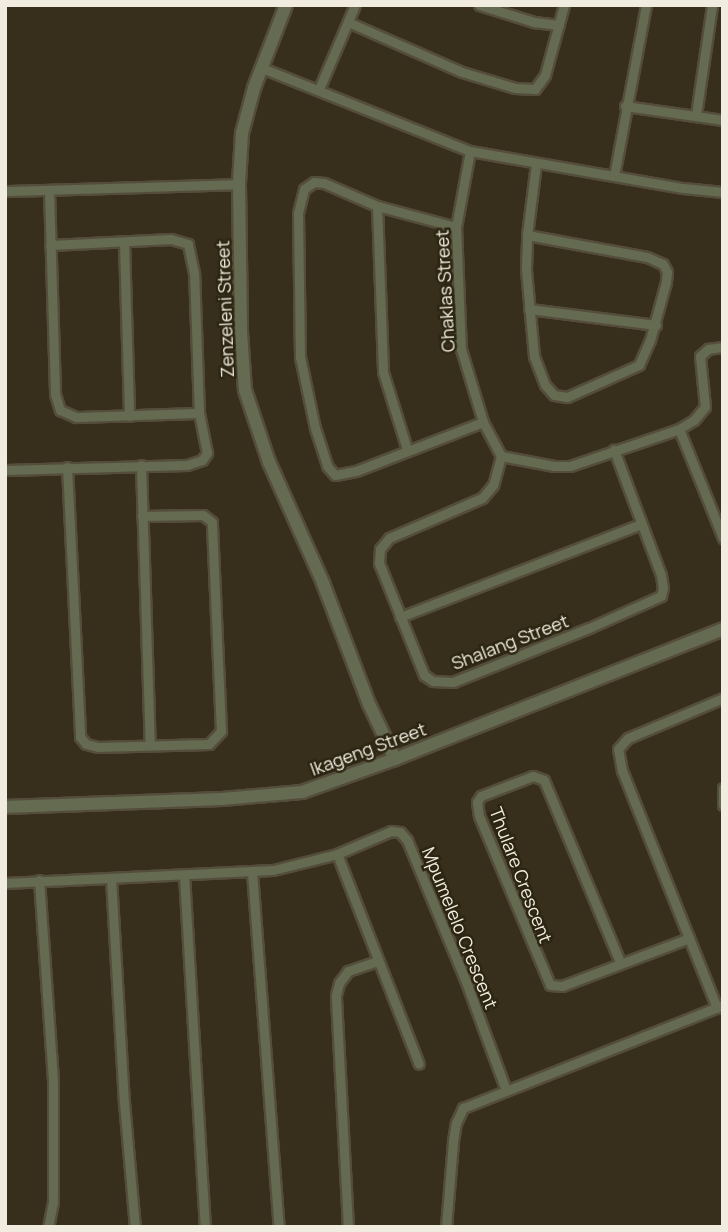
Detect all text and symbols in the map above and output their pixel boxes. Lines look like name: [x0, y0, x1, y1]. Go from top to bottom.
street label: Chaklas Street: [431, 229, 459, 353]
street label: Zenzeleni Street: [212, 240, 238, 378]
street label: Shalang Street: [448, 610, 572, 674]
street label: Ikageng Street: [307, 718, 429, 780]
street label: Thulare Crescent: [485, 804, 557, 946]
street label: Mpumelelo Crescent: [418, 844, 502, 1012]

